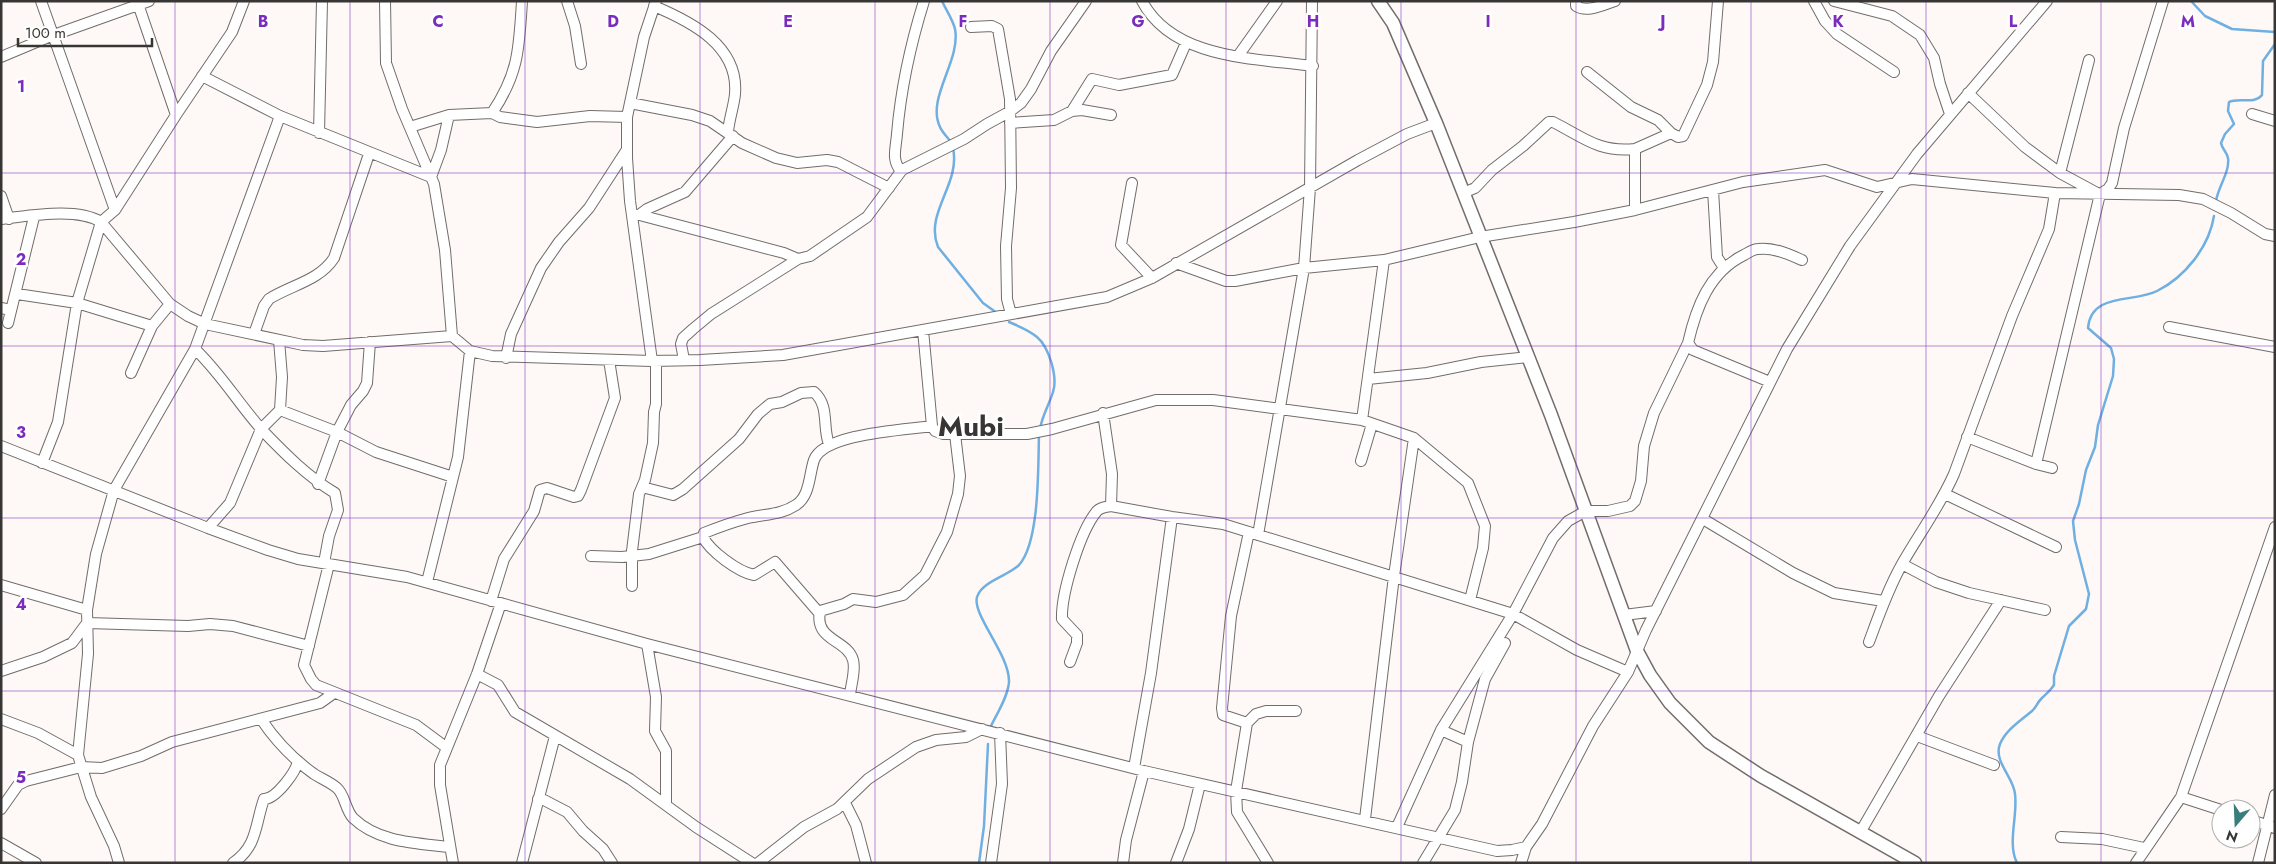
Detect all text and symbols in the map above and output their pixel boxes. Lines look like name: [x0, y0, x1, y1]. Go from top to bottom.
text: B: [258, 10, 268, 33]
text: C: [432, 10, 444, 33]
text: D: [607, 10, 619, 33]
text: E: [783, 10, 793, 33]
text: F: [959, 10, 967, 33]
text: G: [1131, 10, 1145, 33]
text: H: [1307, 10, 1319, 33]
text: I: [1485, 10, 1491, 33]
text: J: [1657, 10, 1666, 33]
text: K: [1832, 10, 1844, 33]
text: L: [2009, 10, 2018, 33]
text: M: [2181, 10, 2195, 33]
scale bar: [18, 15, 151, 47]
text: 100 m: [25, 22, 66, 44]
text: 1: [17, 75, 25, 98]
text: 2: [16, 248, 26, 271]
district label: Mubi: [938, 406, 1004, 447]
text: 3: [16, 421, 26, 444]
text: 4: [15, 593, 27, 616]
text: 5: [16, 766, 26, 789]
north arrow: [2211, 799, 2261, 849]
text: N: [2223, 825, 2240, 848]

